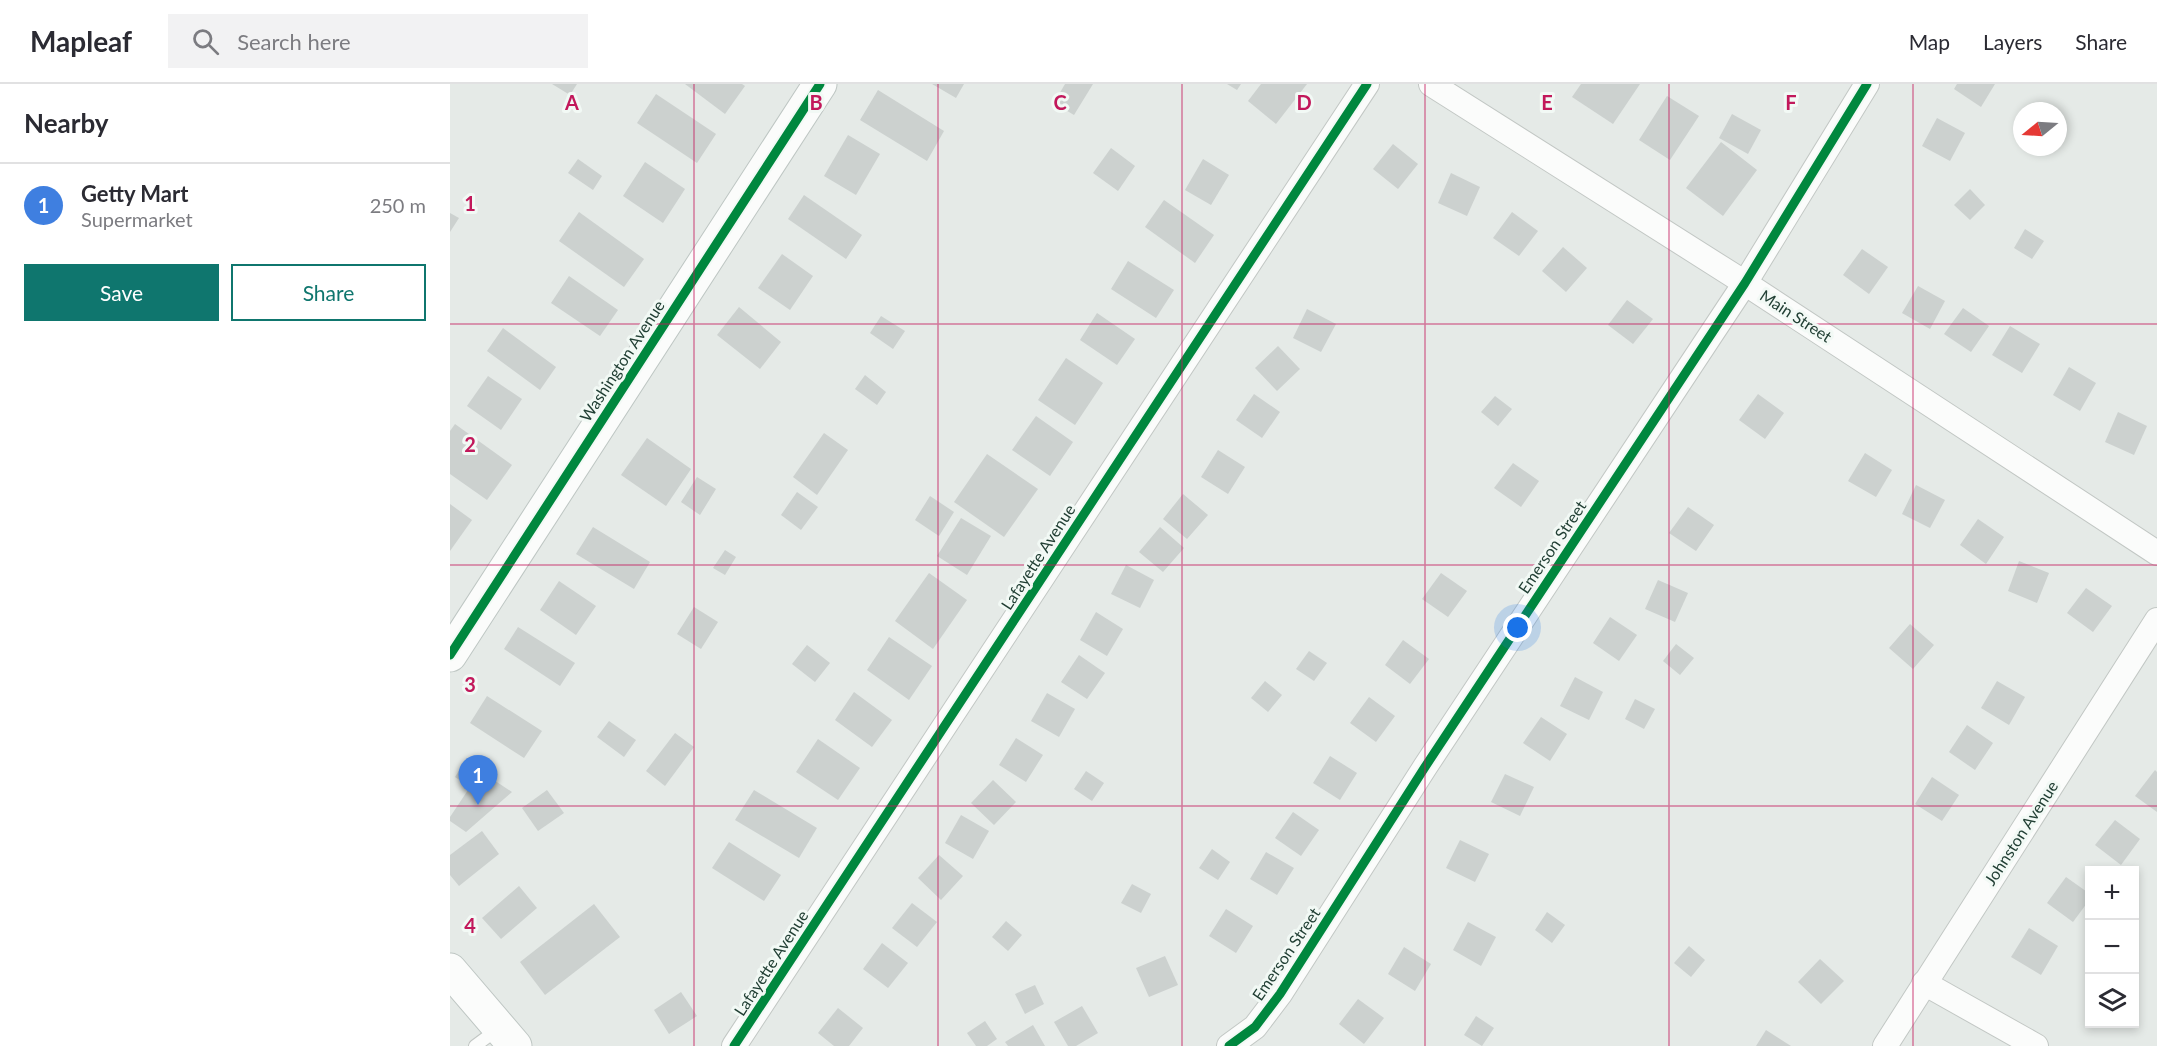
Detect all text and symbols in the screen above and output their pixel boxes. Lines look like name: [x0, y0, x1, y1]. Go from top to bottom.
search box: [168, 14, 588, 68]
text: Mapleaf: [30, 24, 132, 58]
icon: search: [189, 25, 222, 58]
text: Search here: [237, 28, 351, 55]
text: Map: [1909, 29, 1950, 54]
text: Layers: [1983, 29, 2042, 54]
text: Share: [2075, 29, 2127, 54]
text: A: [564, 90, 579, 114]
text: B: [809, 90, 823, 114]
text: C: [1053, 90, 1067, 114]
text: D: [1296, 90, 1312, 114]
text: E: [1541, 90, 1553, 114]
text: F: [1785, 90, 1797, 114]
north arrow: [2013, 102, 2067, 156]
text: Nearby: [24, 107, 109, 139]
text: Getty Mart: [81, 180, 188, 207]
text: 1: [464, 191, 476, 215]
text: 1: [38, 193, 49, 217]
text: 250 m: [370, 193, 426, 217]
text: Supermarket: [81, 207, 193, 231]
button: Save: [24, 264, 219, 321]
button: Share: [231, 264, 426, 321]
street label: Main Street: [1757, 285, 1836, 346]
street label: Washington Avenue: [575, 297, 668, 425]
text: 2: [464, 432, 476, 456]
street label: Emerson Street: [1514, 497, 1590, 597]
street label: Lafayette Avenue: [996, 501, 1079, 613]
your location: [1503, 613, 1532, 642]
text: 3: [464, 672, 476, 696]
pin: 1: [459, 756, 498, 805]
street label: Johnston Avenue: [1980, 777, 2061, 888]
map controls: [2085, 866, 2139, 1028]
button: +: [2085, 866, 2139, 920]
street label: Emerson Street: [1248, 904, 1324, 1004]
street label: Lafayette Avenue: [729, 907, 812, 1019]
text: 4: [464, 913, 476, 937]
button: −: [2085, 920, 2139, 974]
button: layers: [2085, 974, 2139, 1028]

